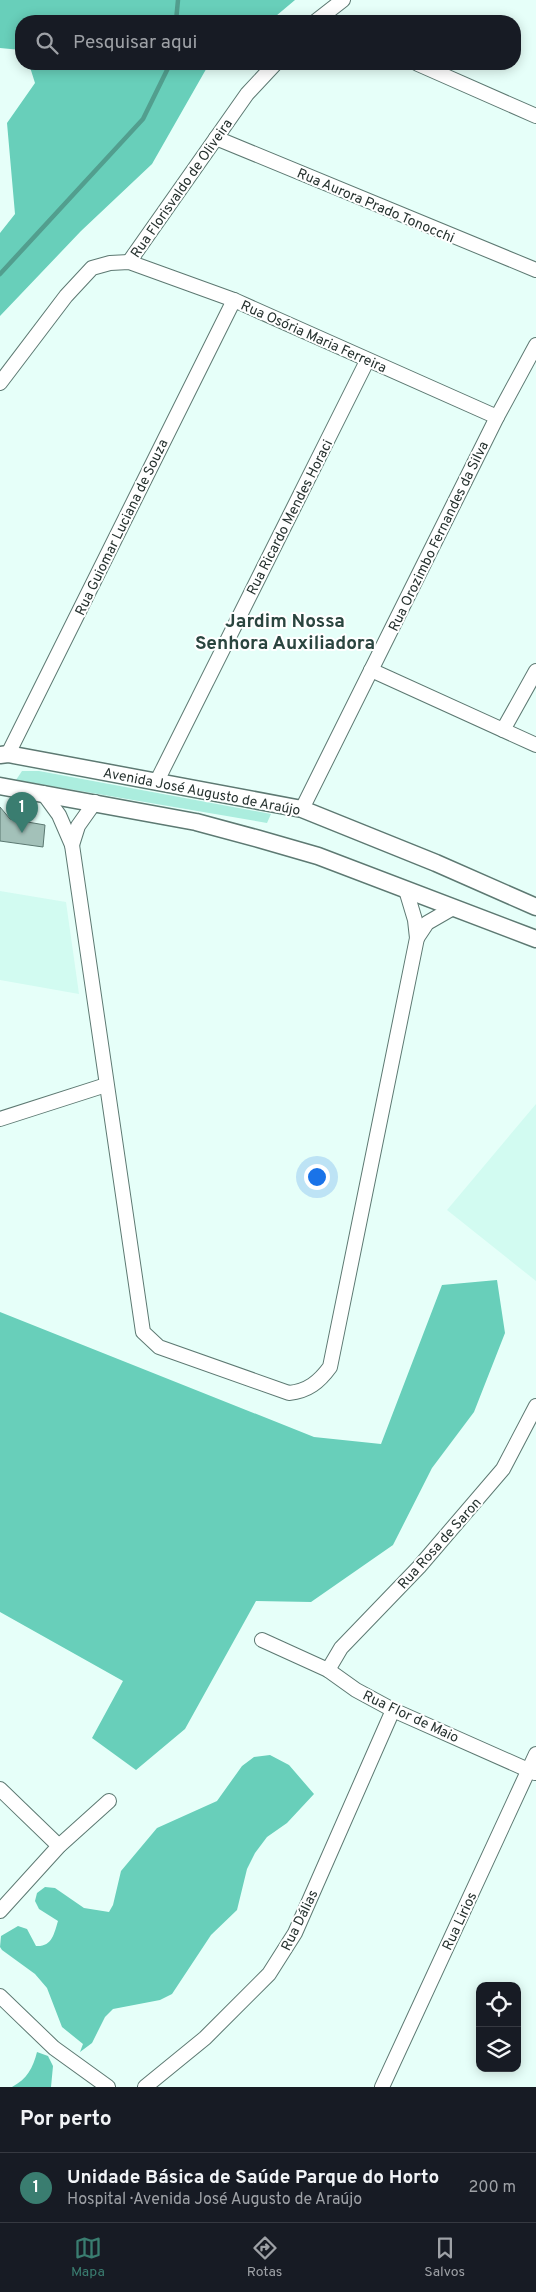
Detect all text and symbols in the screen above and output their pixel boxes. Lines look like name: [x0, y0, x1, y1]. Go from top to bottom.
search box: [15, 15, 521, 70]
icon: search: [33, 29, 61, 57]
text: Pesquisar aqui: [73, 31, 197, 55]
street label: Rua Florisvaldo de Oliveira: [128, 116, 237, 262]
street label: Rua Aurora Prado Tonocchi: [294, 165, 457, 247]
street label: Rua Osória Maria Ferreira: [238, 297, 389, 377]
street label: Rua Guiomar Luciana de Souza: [72, 437, 173, 619]
street label: Rua Ricardo Mendes Horaci: [244, 437, 337, 598]
street label: Rua Orozimbo Fernandes da Silva: [386, 439, 493, 634]
district label: Jardim Nossa Senhora Auxiliadora: [195, 610, 375, 656]
street label: Avenida José Augusto de Araújo: [102, 765, 302, 820]
pin: 1: [6, 792, 38, 833]
your location: [304, 1164, 330, 1190]
street label: Rua Rosa de Saron: [395, 1495, 486, 1593]
street label: Rua Flor de Maio: [360, 1688, 461, 1747]
street label: Rua Dálias: [278, 1887, 322, 1954]
street label: Rua Lirios: [439, 1890, 481, 1953]
map controls: [476, 1982, 521, 2072]
button: locate: [476, 1982, 521, 2027]
button: layers: [476, 2027, 521, 2072]
text: Por perto: [20, 2106, 112, 2133]
text: Unidade Básica de Saúde Parque do Horto: [67, 2166, 439, 2190]
text: 1: [33, 2178, 39, 2198]
text: 200 m: [468, 2178, 516, 2198]
text: Hospital · Avenida José Augusto de Araújo: [67, 2190, 362, 2210]
tab: Mapa: [71, 2234, 105, 2281]
tab: Rotas: [247, 2234, 282, 2281]
tab: Salvos: [424, 2234, 465, 2281]

